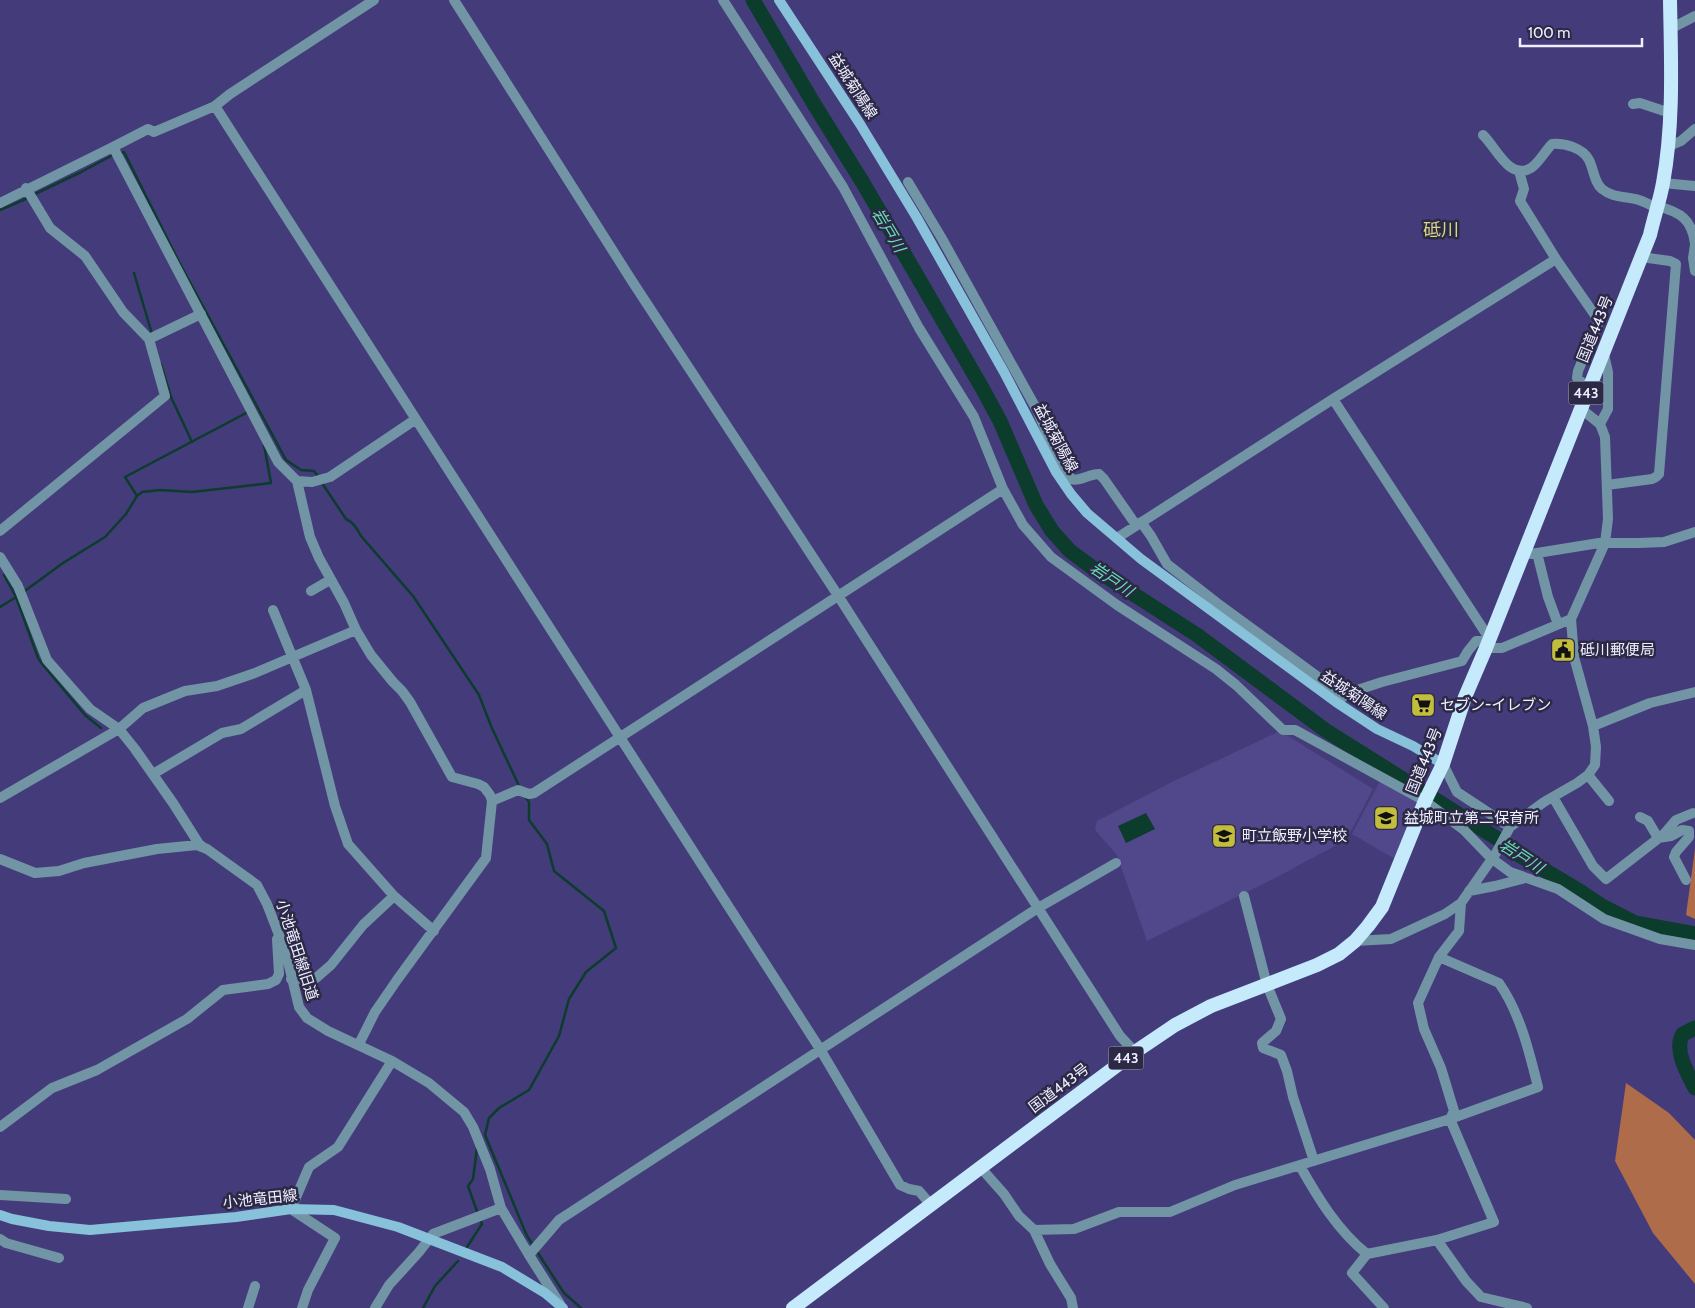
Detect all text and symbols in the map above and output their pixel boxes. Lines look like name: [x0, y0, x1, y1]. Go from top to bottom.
scale bar: [1520, 15, 1642, 47]
text: 100 m: [1528, 24, 1570, 42]
street label: 益城菊陽線: [825, 50, 881, 122]
water label: 岩戸川: [868, 205, 910, 257]
district label: 砥川: [1423, 219, 1459, 241]
street label: 国道443号: [1573, 293, 1617, 365]
road number: 443: [1568, 382, 1604, 404]
street label: 益城菊陽線: [1030, 401, 1082, 475]
water label: 岩戸川: [1087, 558, 1139, 602]
public building icon: 砥川郵便局: [1550, 637, 1576, 663]
place label: 砥川郵便局: [1580, 641, 1655, 659]
street label: 益城菊陽線: [1318, 667, 1390, 723]
supermarket icon: セブン-イレブン: [1410, 692, 1436, 718]
place label: セブン-イレブン: [1440, 696, 1551, 714]
street label: 国道443号: [1402, 725, 1446, 797]
school or university icon: 益城町立第二保育所: [1373, 805, 1399, 831]
place label: 益城町立第二保育所: [1404, 809, 1539, 827]
school or university icon: 町立飯野小学校: [1211, 823, 1237, 849]
place label: 町立飯野小学校: [1242, 827, 1347, 845]
water label: 岩戸川: [1496, 835, 1549, 879]
street label: 小池竜田線旧道: [272, 897, 322, 1003]
road number: 443: [1108, 1046, 1144, 1070]
street label: 国道443号: [1025, 1060, 1093, 1116]
street label: 小池竜田線: [222, 1186, 298, 1212]

